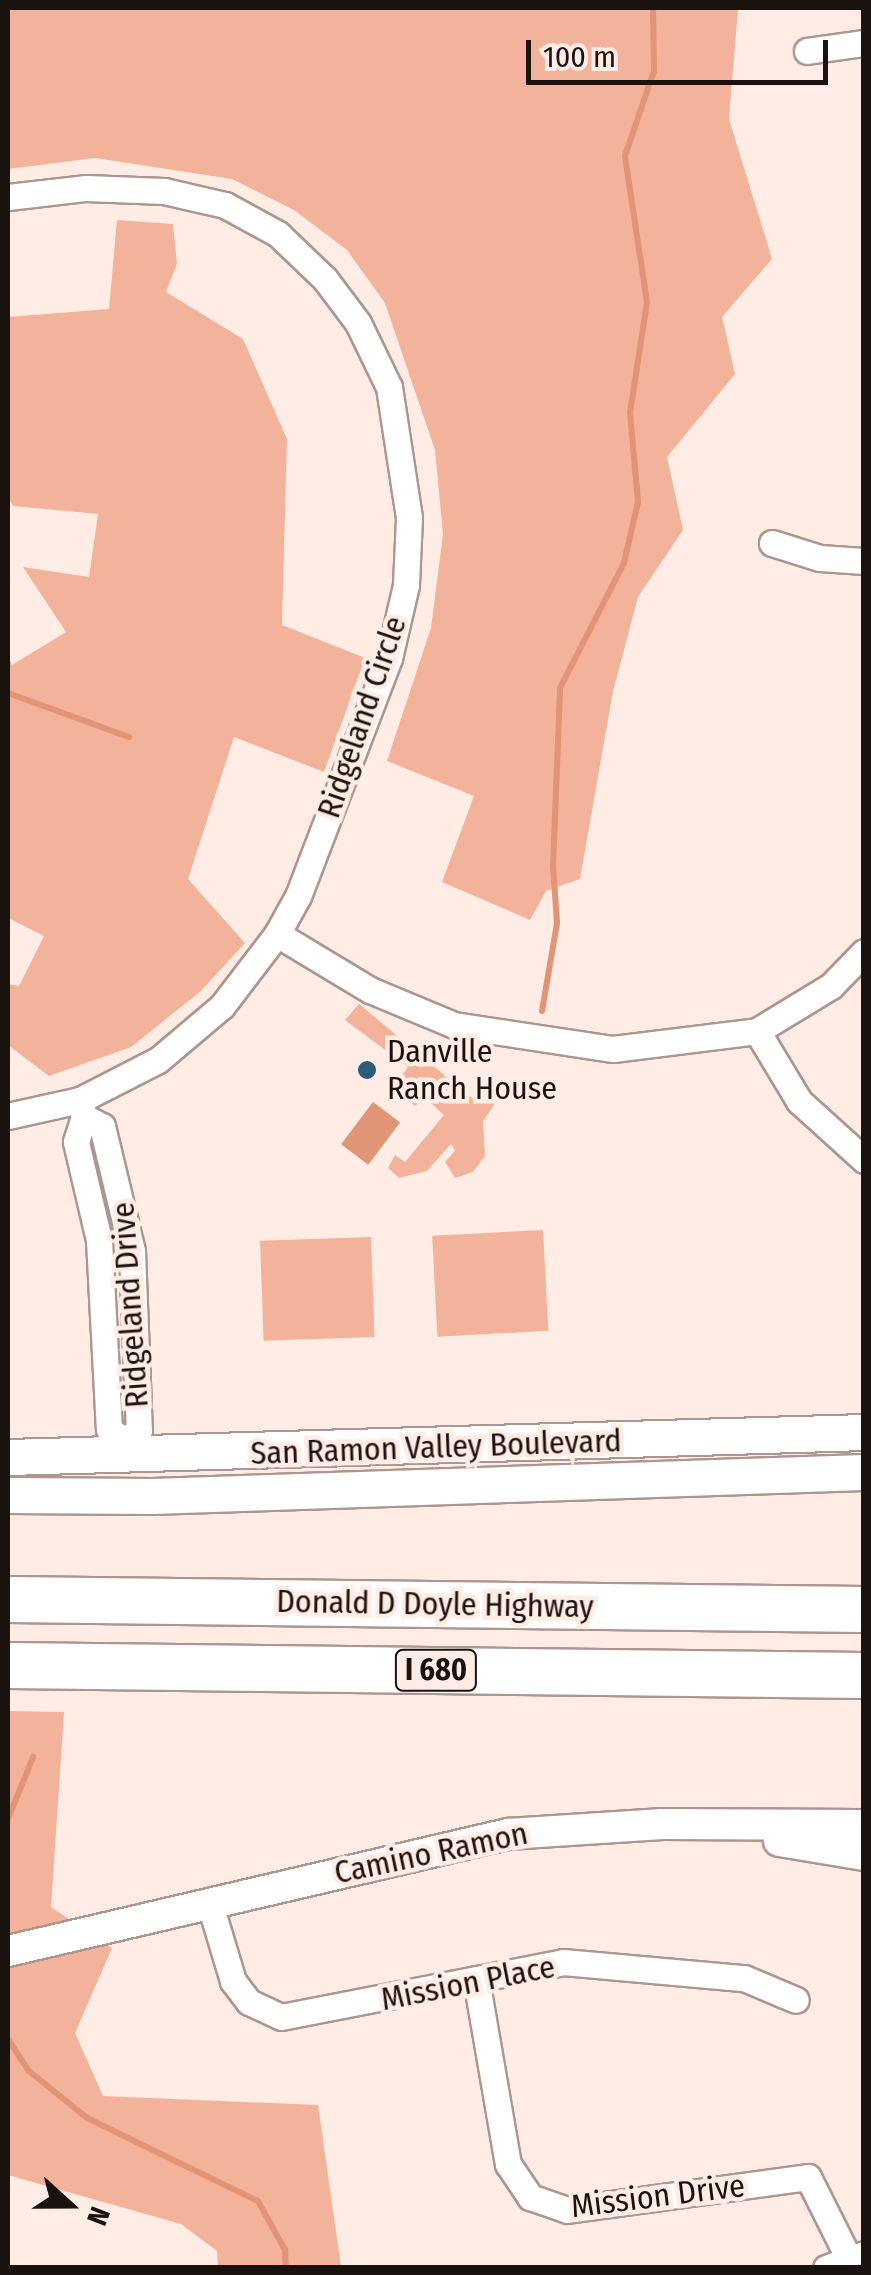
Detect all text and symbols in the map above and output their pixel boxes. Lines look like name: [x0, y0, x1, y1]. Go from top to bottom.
scale bar: [531, 20, 834, 82]
text: 100 m: [543, 39, 616, 75]
street label: Ridgeland Circle: [310, 611, 414, 823]
place label: Danville Ranch House: [387, 1033, 557, 1108]
marker: Danville Ranch House: [356, 1059, 378, 1081]
street label: Ridgeland Drive: [104, 1201, 156, 1409]
street label: San Ramon Valley Boulevard: [250, 1421, 622, 1473]
street label: Donald D Doyle Highway: [276, 1582, 594, 1626]
road number: I 680: [394, 1645, 478, 1695]
street label: Camino Ramon: [331, 1814, 531, 1892]
street label: Mission Place: [378, 1947, 558, 2019]
north arrow: [20, 2155, 120, 2255]
street label: Mission Drive: [569, 2166, 747, 2226]
text: N: [80, 2202, 117, 2230]

